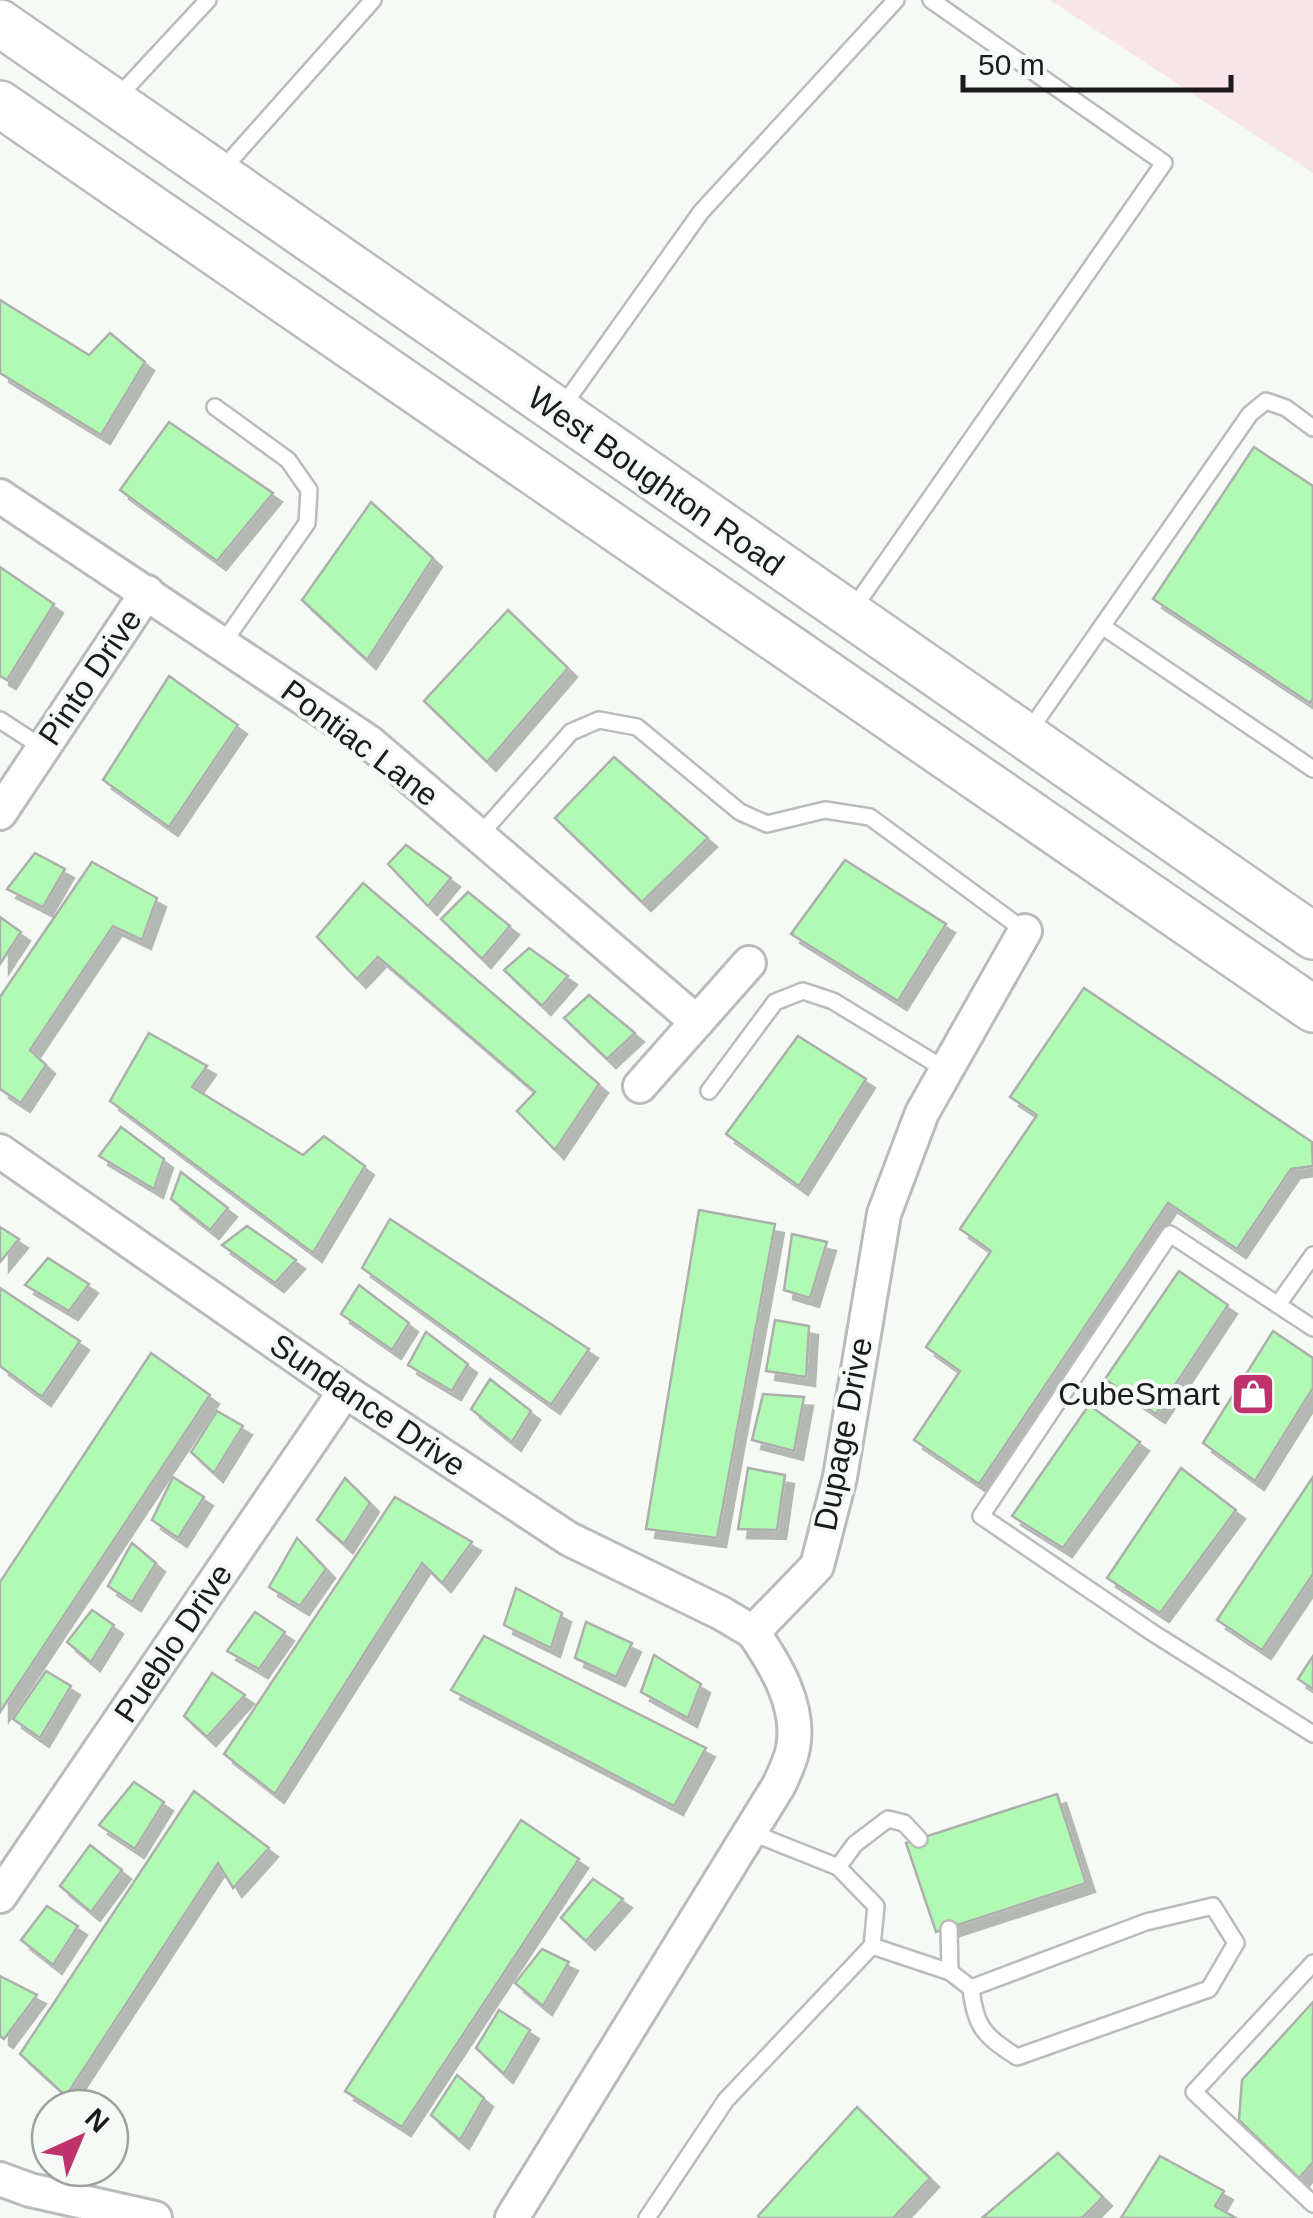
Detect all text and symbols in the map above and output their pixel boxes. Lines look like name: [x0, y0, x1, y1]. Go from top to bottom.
scale bar: [963, 30, 1230, 92]
text: 50 m: [978, 48, 1045, 81]
street label: West Boughton Road: [521, 379, 791, 583]
street label: Pinto Drive: [31, 602, 149, 752]
street label: Pontiac Lane: [275, 672, 445, 814]
street label: Sundance Drive: [264, 1326, 472, 1484]
street label: Dupage Drive: [807, 1335, 879, 1533]
shop icon: CubeSmart: [1230, 1371, 1276, 1417]
place label: CubeSmart: [1058, 1376, 1220, 1412]
street label: Pueblo Drive: [107, 1557, 239, 1729]
north arrow: [30, 2088, 130, 2188]
text: N: [79, 2102, 115, 2139]

